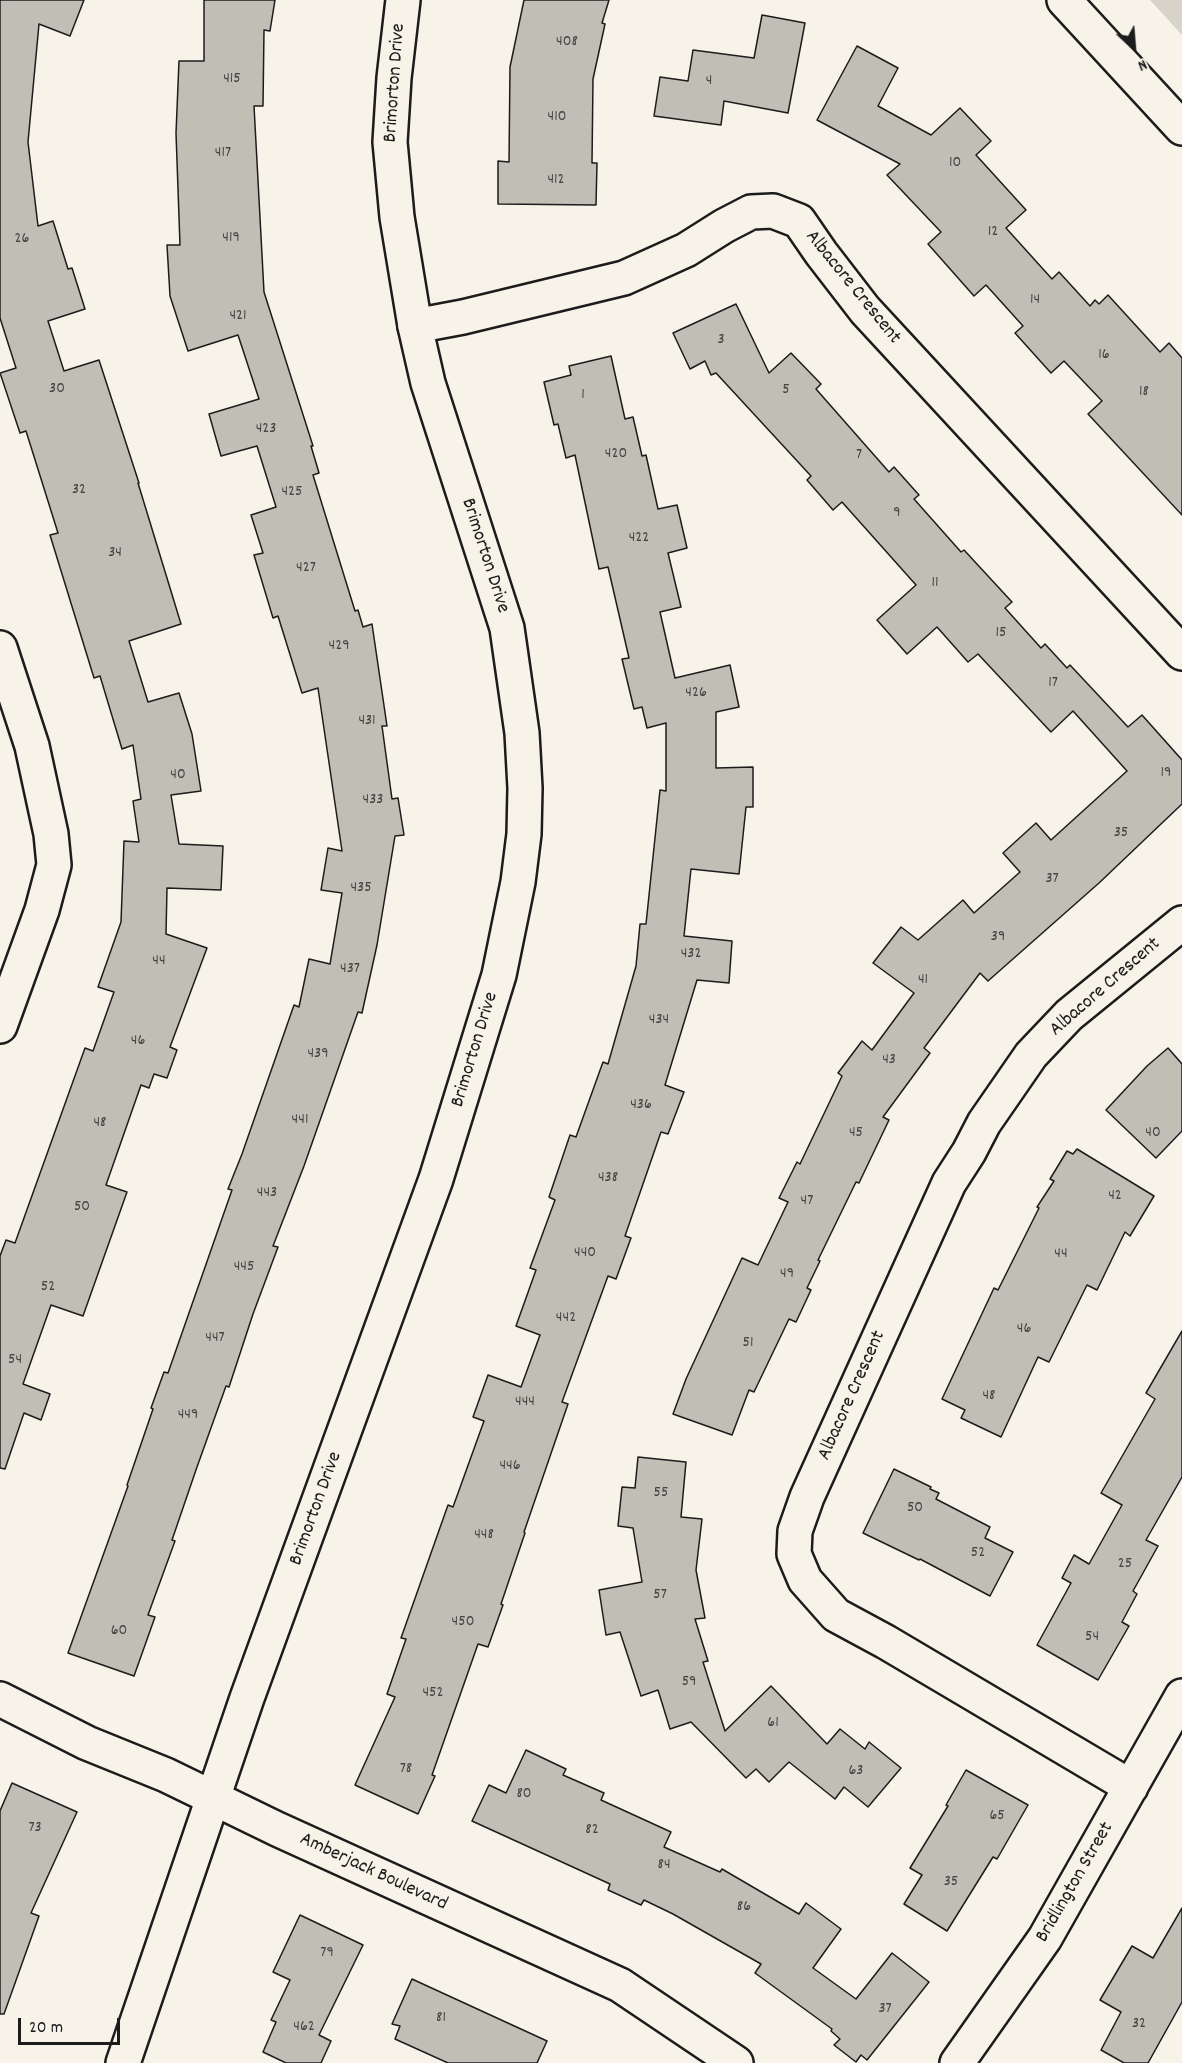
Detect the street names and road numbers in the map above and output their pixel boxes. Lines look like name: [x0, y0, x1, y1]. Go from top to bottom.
street label: Brimorton Drive: [380, 23, 412, 143]
street label: Albacore Crescent: [799, 226, 905, 350]
street label: Brimorton Drive: [454, 496, 514, 616]
street label: Albacore Crescent: [1046, 933, 1166, 1043]
street label: Brimorton Drive: [447, 989, 505, 1111]
street label: Albacore Crescent: [814, 1327, 892, 1465]
street label: Brimorton Drive: [285, 1449, 349, 1569]
street label: Bridlington Street: [1032, 1819, 1120, 1947]
street label: Amberjack Boulevard: [295, 1828, 451, 1918]

